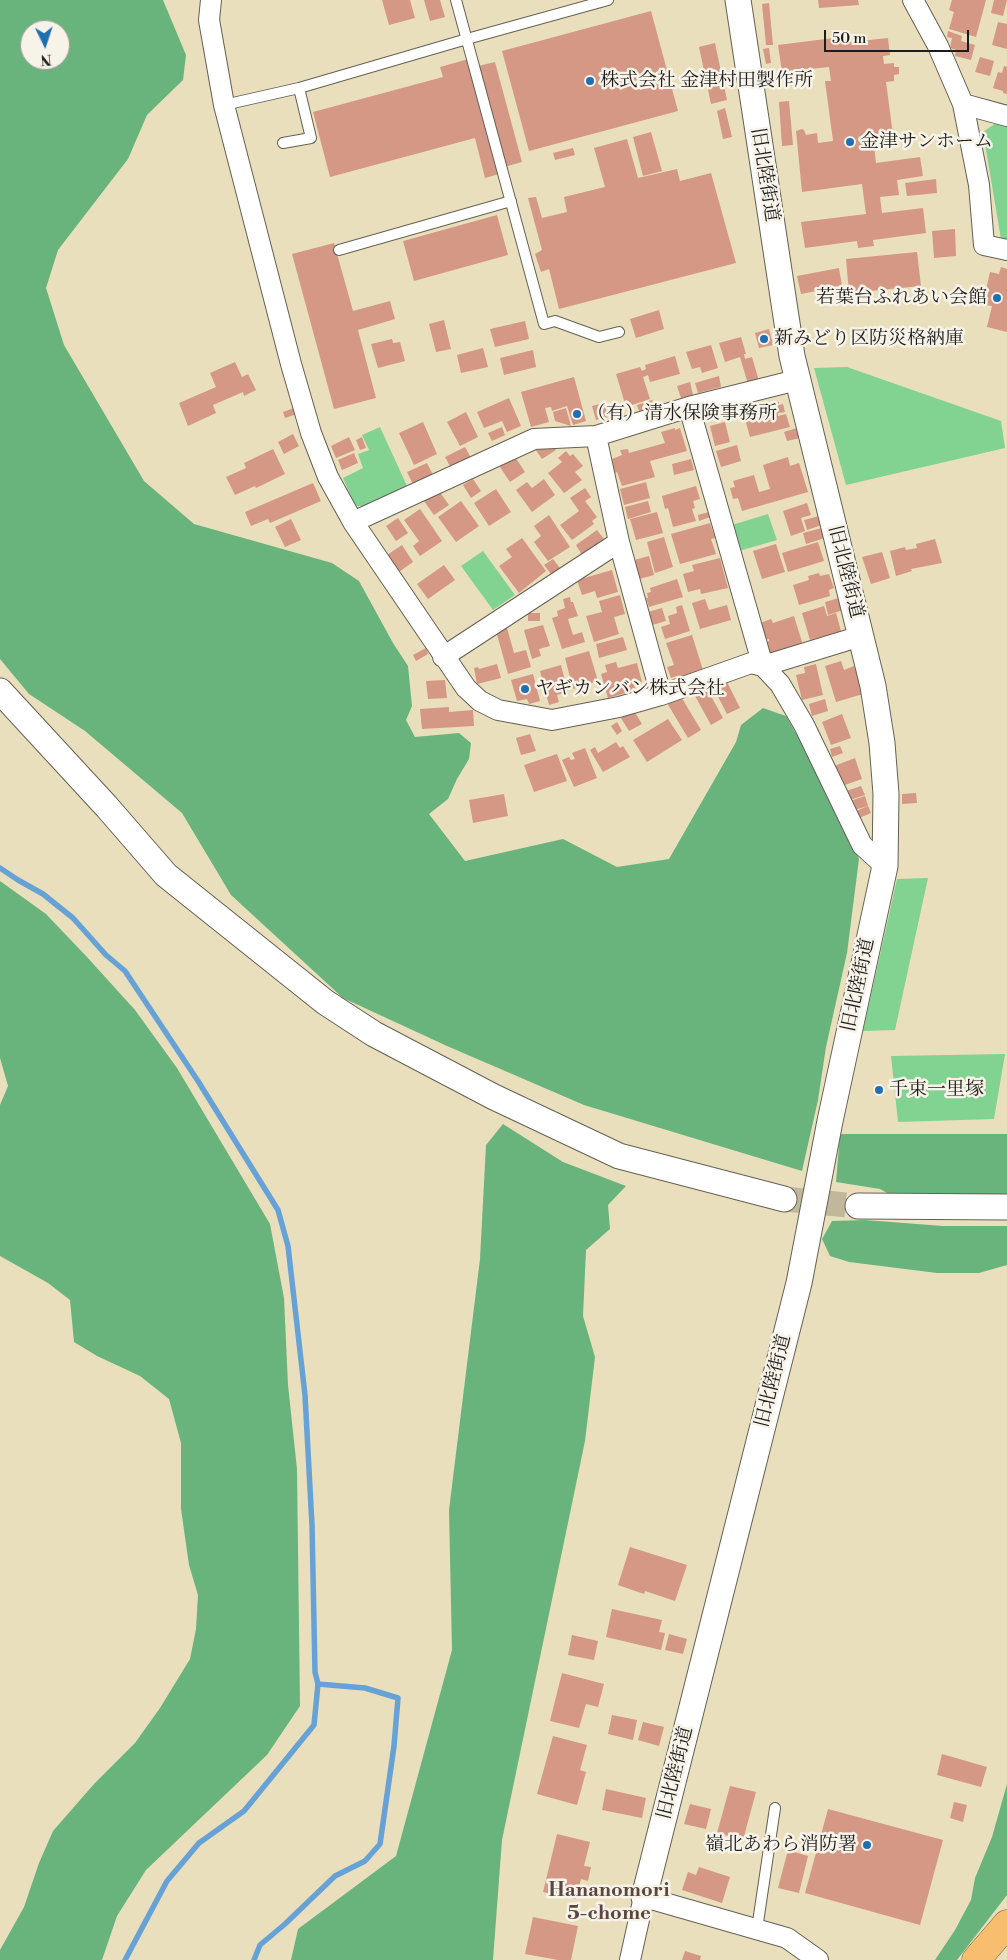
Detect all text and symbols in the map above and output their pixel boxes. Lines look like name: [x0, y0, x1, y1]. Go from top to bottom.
north arrow: [20, 20, 70, 70]
scale bar: [827, 20, 972, 52]
text: 50 m: [832, 29, 866, 48]
text: N: [40, 50, 52, 68]
place label: 株式会社 金津村田製作所: [600, 70, 813, 92]
marker: 株式会社 金津村田製作所: [584, 75, 596, 87]
street label: 旧北陸街道: [745, 126, 783, 224]
place label: 金津サンホーム: [860, 131, 993, 153]
marker: 金津サンホーム: [844, 136, 856, 148]
place label: 若葉台ふれあい会館: [816, 287, 987, 309]
marker: 若葉台ふれあい会館: [991, 292, 1003, 304]
place label: 新みどり区防災格納庫: [774, 328, 964, 350]
marker: 新みどり区防災格納庫: [758, 333, 770, 345]
place label: （有）清水保険事務所: [587, 403, 777, 425]
marker: （有）清水保険事務所: [571, 408, 583, 420]
street label: 旧北陸街道: [822, 523, 868, 621]
place label: ヤギカンバン株式会社: [535, 678, 725, 700]
marker: ヤギカンバン株式会社: [519, 683, 531, 695]
street label: 旧北陸街道: [838, 936, 880, 1034]
place label: 千束一里塚: [889, 1079, 984, 1101]
marker: 千束一里塚: [873, 1084, 885, 1096]
street label: 旧北陸街道: [751, 1332, 797, 1430]
street label: 旧北陸街道: [653, 1724, 699, 1822]
place label: 嶺北あわら消防署: [705, 1834, 857, 1856]
marker: 嶺北あわら消防署: [861, 1839, 873, 1851]
district label: Hananomori 5-chome: [548, 1879, 670, 1926]

